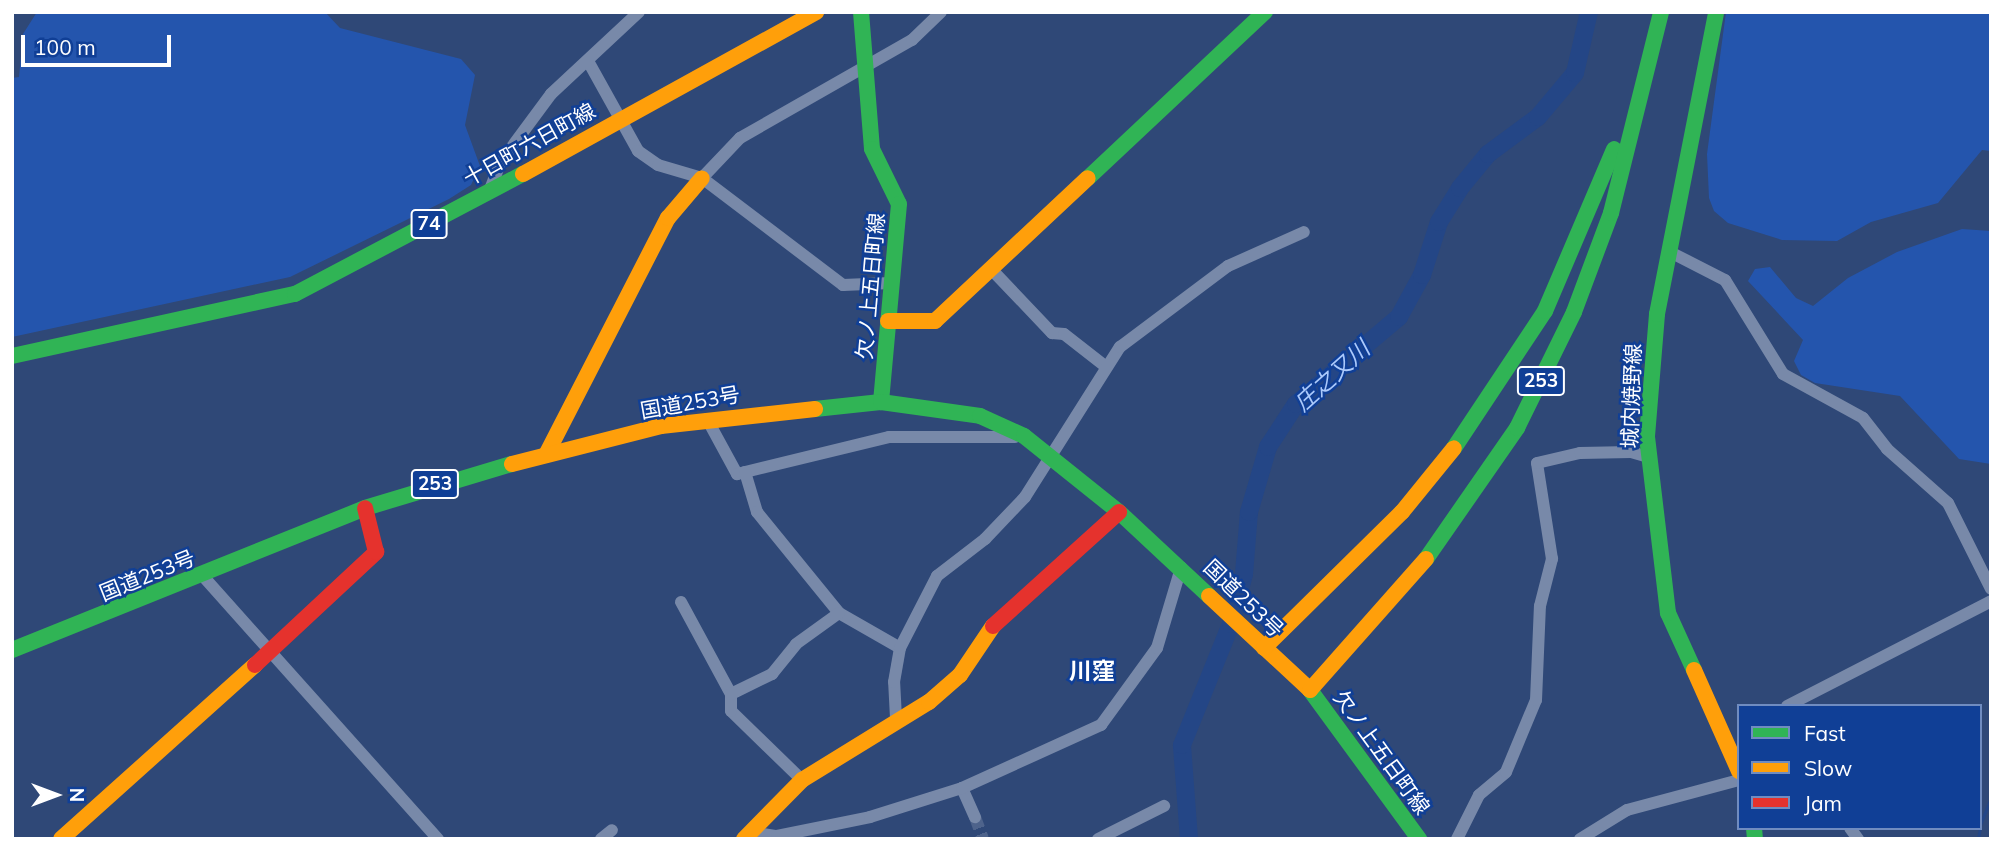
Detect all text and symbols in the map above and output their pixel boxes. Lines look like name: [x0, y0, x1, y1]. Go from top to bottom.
scale bar: [24, 21, 175, 65]
text: 100 m: [34, 34, 96, 60]
street label: 十日町六日町線: [459, 97, 599, 191]
road number: 74: [410, 208, 448, 240]
street label: 欠ノ上五日町線: [851, 212, 889, 360]
water label: 庄之又川: [1289, 335, 1375, 417]
street label: 城内焼野線: [1617, 343, 1645, 449]
road number: 253: [1516, 366, 1566, 396]
street label: 国道253号: [638, 381, 742, 423]
road number: 253: [410, 468, 460, 499]
street label: 国道253号: [96, 544, 198, 606]
street label: 国道253号: [1199, 554, 1289, 642]
district label: 川窪: [1069, 657, 1115, 685]
street label: 欠ノ上五日町線: [1329, 685, 1435, 819]
legend: [1737, 704, 1982, 830]
text: Fast: [1804, 720, 1846, 746]
text: Slow: [1804, 755, 1852, 781]
north arrow: [21, 760, 91, 830]
text: N: [65, 788, 89, 802]
text: Jam: [1804, 790, 1842, 816]

